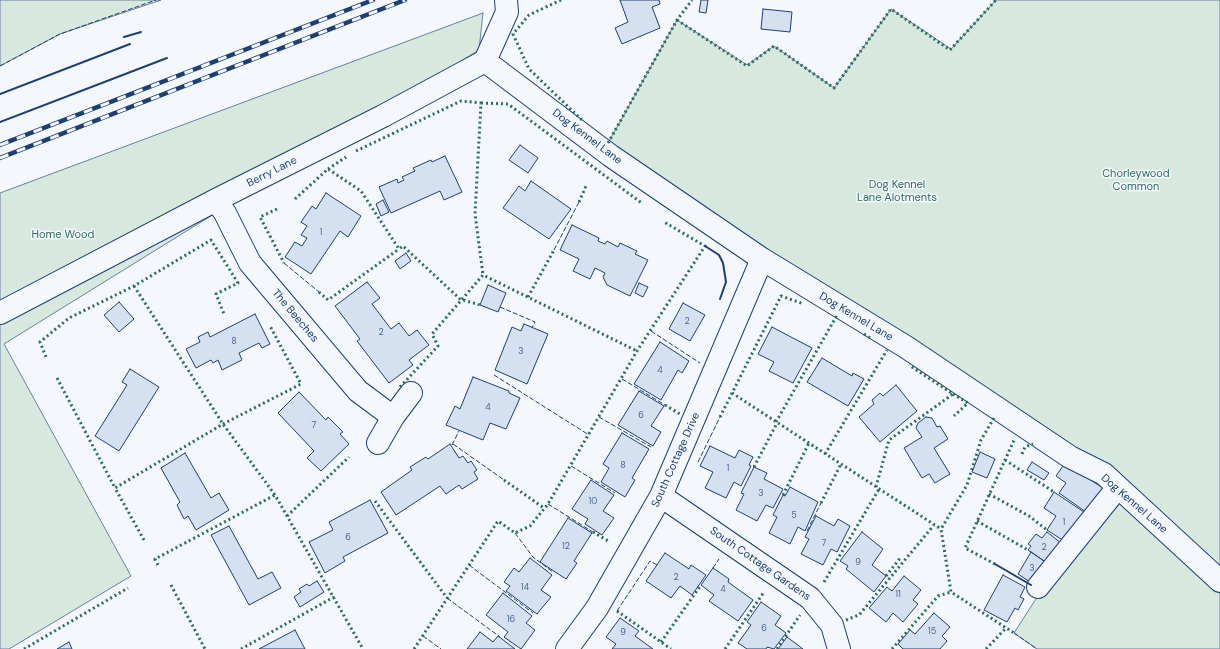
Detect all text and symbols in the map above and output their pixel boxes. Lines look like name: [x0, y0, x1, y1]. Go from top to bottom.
street label: Dog Kennel Lane: [550, 107, 624, 167]
street label: Berry Lane: [245, 154, 299, 190]
park label: Chorleywood Common: [1102, 167, 1170, 193]
park label: Dog Kennel Lane Alotments: [857, 178, 937, 204]
park label: Home Wood: [31, 228, 95, 242]
house number: 1: [320, 228, 322, 238]
street label: The Beeches: [269, 287, 321, 345]
street label: Dog Kennel Lane: [817, 290, 895, 344]
house number: 2: [684, 317, 690, 327]
house number: 2: [378, 328, 384, 338]
house number: 8: [231, 337, 237, 347]
house number: 3: [518, 347, 524, 357]
house number: 4: [657, 366, 663, 376]
house number: 4: [485, 403, 491, 413]
street label: South Cottage Drive: [649, 410, 703, 510]
house number: 6: [638, 411, 644, 421]
house number: 7: [312, 421, 316, 431]
house number: 8: [620, 461, 626, 471]
house number: 1: [727, 464, 729, 474]
street label: Dog Kennel Lane: [1098, 472, 1170, 536]
house number: 3: [758, 489, 764, 499]
house number: 10: [589, 497, 597, 507]
house number: 5: [791, 511, 797, 521]
house number: 1: [1063, 518, 1065, 528]
street label: South Cottage Gardens: [707, 524, 813, 604]
house number: 6: [345, 533, 351, 543]
house number: 7: [822, 539, 826, 549]
house number: 12: [562, 542, 570, 552]
house number: 2: [1041, 543, 1047, 553]
house number: 9: [855, 558, 861, 568]
house number: 3: [1029, 564, 1035, 574]
house number: 2: [673, 573, 679, 583]
house number: 14: [521, 583, 529, 593]
house number: 4: [720, 585, 726, 595]
house number: 11: [895, 590, 901, 600]
house number: 16: [507, 615, 515, 625]
house number: 6: [761, 624, 767, 634]
house number: 15: [928, 627, 936, 637]
house number: 9: [620, 628, 626, 638]

